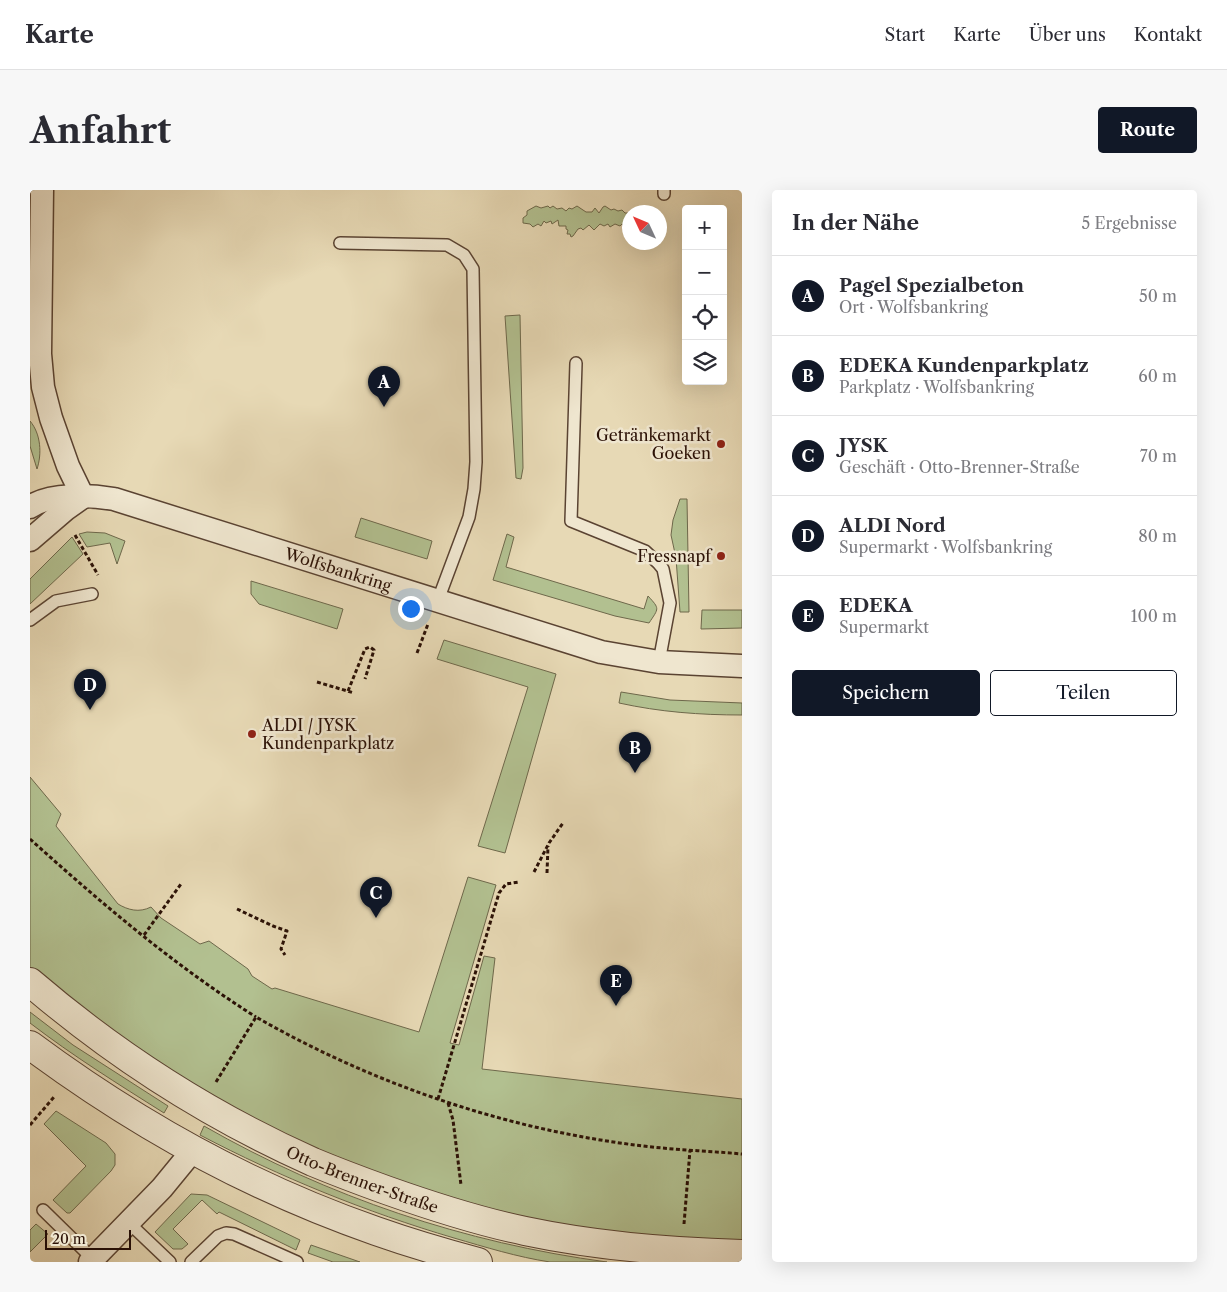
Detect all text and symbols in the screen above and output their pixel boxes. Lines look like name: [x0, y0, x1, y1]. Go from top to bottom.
text: Karte: [25, 20, 94, 49]
text: Start: [885, 24, 925, 46]
text: Karte: [953, 24, 1001, 46]
text: Über uns: [1029, 24, 1106, 46]
text: Kontakt: [1134, 24, 1202, 46]
button: Route: [1098, 107, 1197, 153]
text: Anfahrt: [30, 109, 171, 152]
north arrow: [622, 205, 667, 250]
map controls: [682, 205, 727, 385]
button: +: [682, 205, 727, 250]
text: In der Nähe: [792, 210, 919, 235]
text: 5 Ergebnisse: [1082, 213, 1177, 233]
button: −: [682, 250, 727, 295]
text: Pagel Spezialbeton: [839, 274, 1024, 297]
text: A: [802, 286, 814, 306]
text: 50 m: [1139, 286, 1177, 306]
button: locate: [682, 295, 727, 340]
text: Ort · Wolfsbankring: [839, 297, 988, 317]
button: layers: [682, 340, 727, 385]
text: EDEKA Kundenparkplatz: [839, 354, 1089, 377]
pin: A: [368, 366, 400, 407]
text: B: [802, 366, 814, 386]
text: 60 m: [1138, 366, 1177, 386]
text: Parkplatz · Wolfsbankring: [839, 377, 1034, 397]
place label: Getränkemarkt Goeken: [596, 425, 711, 463]
text: JYSK: [839, 434, 888, 457]
marker: Getränkemarkt Goeken: [715, 438, 727, 450]
text: C: [802, 446, 814, 466]
text: 70 m: [1140, 446, 1177, 466]
text: Geschäft · Otto-Brenner-Straße: [839, 457, 1080, 477]
text: ALDI Nord: [839, 514, 946, 537]
text: D: [801, 526, 815, 546]
text: 80 m: [1138, 526, 1177, 546]
text: Supermarkt · Wolfsbankring: [839, 537, 1052, 557]
street label: Wolfsbankring: [281, 543, 395, 596]
place label: Fressnapf: [637, 546, 713, 566]
marker: Fressnapf: [715, 550, 727, 562]
text: EDEKA: [839, 594, 913, 617]
your location: [398, 596, 424, 622]
text: E: [802, 606, 814, 626]
text: 100 m: [1131, 606, 1177, 626]
text: Supermarkt: [839, 617, 929, 637]
pin: D: [74, 669, 106, 710]
button: Speichern: [792, 670, 980, 716]
button: Teilen: [990, 670, 1177, 716]
place label: ALDI / JYSK Kundenparkplatz: [261, 715, 394, 753]
marker: ALDI / JYSK Kundenparkplatz: [246, 728, 258, 740]
pin: B: [619, 732, 651, 773]
pin: C: [360, 877, 392, 918]
pin: E: [600, 965, 632, 1006]
street label: Otto-Brenner-Straße: [283, 1141, 441, 1217]
scale bar: [45, 1227, 131, 1250]
text: 20 m: [52, 1230, 86, 1248]

